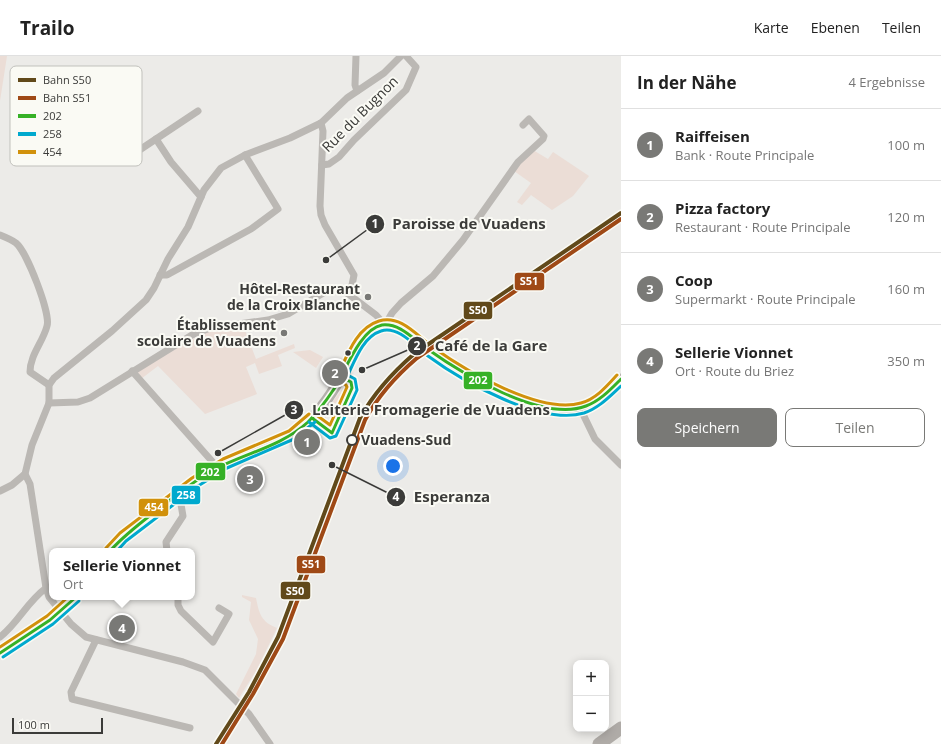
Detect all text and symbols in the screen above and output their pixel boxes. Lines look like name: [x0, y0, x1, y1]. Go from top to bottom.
text: Trailo: [20, 15, 74, 41]
text: Karte: [754, 18, 789, 37]
text: Ebenen: [811, 18, 860, 37]
text: Teilen: [882, 18, 921, 37]
legend: [10, 66, 142, 166]
street label: Rue du Bugnon: [317, 71, 402, 156]
text: In der Nähe: [637, 71, 736, 94]
text: Bahn S50: [43, 72, 91, 87]
text: 4 Ergebnisse: [848, 73, 925, 91]
text: Bahn S51: [43, 90, 91, 105]
text: 202: [43, 108, 62, 123]
text: 258: [43, 126, 62, 141]
text: Raiffeisen: [675, 126, 750, 146]
text: 1: [646, 136, 654, 154]
text: 100 m: [887, 136, 925, 154]
text: 454: [43, 144, 63, 159]
text: Bank · Route Principale: [675, 146, 814, 164]
text: Pizza factory: [675, 198, 770, 218]
text: 2: [646, 208, 654, 226]
text: 120 m: [887, 208, 925, 226]
callout: Paroisse de Vuadens: [365, 211, 554, 238]
text: Paroisse de Vuadens: [392, 213, 546, 233]
text: 1: [372, 215, 378, 232]
text: Restaurant · Route Principale: [675, 218, 850, 236]
text: Coop: [675, 270, 713, 290]
line badge: S51: [514, 272, 545, 291]
text: S51: [520, 273, 538, 288]
place label: Hôtel-Restaurant de la Croix Blanche: [227, 279, 360, 314]
text: 3: [646, 280, 654, 298]
text: 160 m: [887, 280, 925, 298]
text: Supermarkt · Route Principale: [675, 290, 856, 308]
marker: Hôtel-Restaurant de la Croix Blanche: [363, 292, 373, 302]
line badge: S50: [463, 301, 493, 320]
text: S50: [469, 302, 487, 317]
place label: Établissement scolaire de Vuadens: [137, 315, 276, 350]
marker: Établissement scolaire de Vuadens: [279, 328, 289, 338]
callout: Café de la Gare: [407, 332, 556, 359]
text: Café de la Gare: [435, 335, 547, 355]
text: 2: [414, 337, 421, 354]
text: Sellerie Vionnet: [675, 342, 793, 362]
unlabelled marker: [343, 348, 353, 358]
text: 4: [646, 352, 654, 370]
text: 350 m: [887, 352, 925, 370]
pin: 2: [322, 358, 348, 388]
text: Ort · Route du Briez: [675, 362, 794, 380]
line badge: 202: [463, 371, 493, 390]
text: 202: [469, 372, 487, 387]
callout: Laiterie Fromagerie de Vuadens: [284, 396, 558, 423]
text: Laiterie Fromagerie de Vuadens: [312, 399, 550, 419]
text: 3: [291, 401, 298, 418]
button: Speichern: [637, 408, 777, 447]
button: Teilen: [785, 408, 925, 447]
pin: 1: [294, 427, 320, 457]
place label: Vuadens-Sud: [361, 430, 451, 449]
marker: Vuadens-Sud: [346, 434, 358, 446]
your location: [383, 456, 403, 476]
line badge: 202: [195, 462, 226, 481]
text: 202: [201, 464, 219, 479]
pin: 3: [237, 464, 263, 494]
callout: Esperanza: [386, 484, 498, 511]
line badge: 258: [171, 485, 201, 505]
text: Esperanza: [414, 486, 490, 506]
text: 258: [177, 487, 195, 502]
text: 4: [393, 488, 400, 505]
line badge: 454: [138, 498, 169, 517]
text: 454: [145, 499, 164, 514]
popup: [49, 548, 195, 600]
text: Sellerie Vionnet: [63, 555, 181, 575]
line badge: S51: [296, 555, 326, 574]
text: S51: [302, 556, 320, 571]
text: Ort: [63, 575, 83, 593]
line badge: S50: [280, 581, 311, 600]
text: S50: [286, 583, 304, 598]
pin: 4: [109, 613, 135, 643]
map controls: [573, 660, 609, 732]
button: +: [573, 660, 609, 696]
button: −: [573, 696, 609, 732]
scale bar: [12, 716, 103, 735]
text: 100 m: [18, 717, 50, 732]

